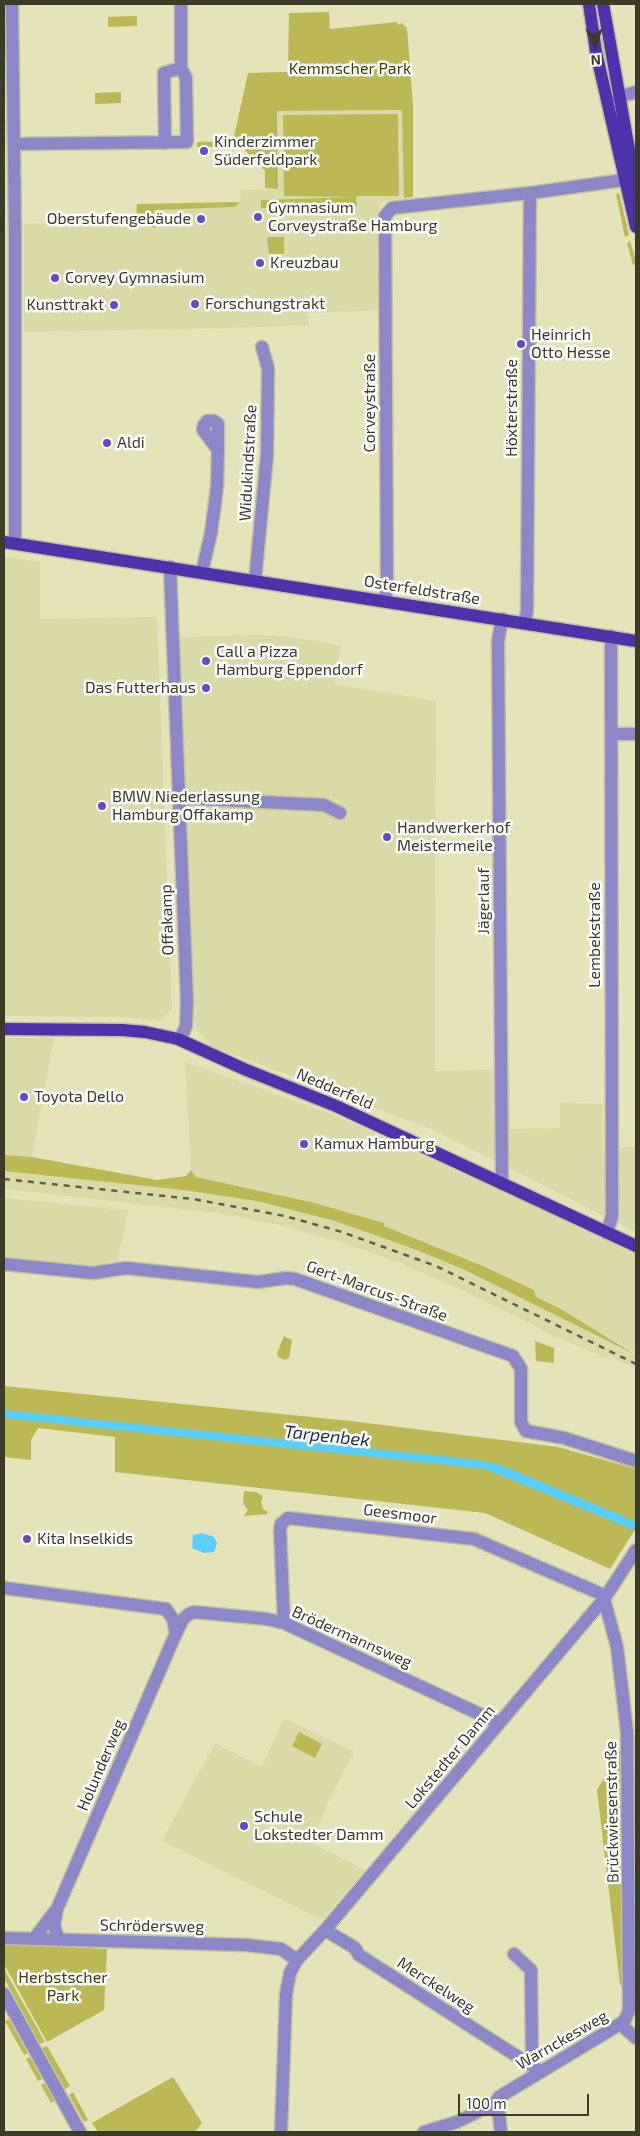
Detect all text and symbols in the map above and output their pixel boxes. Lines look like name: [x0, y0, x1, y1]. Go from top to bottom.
north arrow: [570, 20, 620, 70]
text: N: [590, 52, 601, 69]
park label: Kemmscher Park: [289, 59, 411, 79]
place label: Kinderzimmer Süderfeldpark: [214, 132, 317, 170]
marker: Kinderzimmer Süderfeldpark: [198, 145, 210, 157]
place label: Gymnasium Corveystraße Hamburg: [268, 198, 437, 236]
place label: Oberstufengebäude: [47, 209, 191, 229]
marker: Gymnasium Corveystraße Hamburg: [252, 211, 264, 223]
marker: Oberstufengebäude: [195, 213, 207, 225]
place label: Kreuzbau: [270, 253, 339, 273]
marker: Kreuzbau: [254, 257, 266, 269]
place label: Corvey Gymnasium: [65, 268, 204, 288]
marker: Corvey Gymnasium: [49, 272, 61, 284]
place label: Forschungstrakt: [205, 294, 325, 314]
place label: Kunsttrakt: [26, 295, 104, 315]
marker: Forschungstrakt: [189, 298, 201, 310]
marker: Kunsttrakt: [108, 299, 120, 311]
place label: Heinrich Otto Hesse: [531, 325, 611, 363]
marker: Heinrich Otto Hesse: [515, 338, 527, 350]
street label: Corveystraße: [360, 354, 380, 452]
street label: Höxterstraße: [502, 359, 522, 457]
street label: Widukindstraße: [235, 404, 261, 522]
place label: Aldi: [117, 433, 145, 453]
marker: Aldi: [101, 437, 113, 449]
street label: Osterfeldstraße: [363, 571, 481, 609]
place label: Call a Pizza Hamburg Eppendorf: [216, 642, 363, 680]
marker: Call a Pizza Hamburg Eppendorf: [200, 655, 212, 667]
place label: Das Futterhaus: [85, 678, 196, 698]
marker: Das Futterhaus: [200, 682, 212, 694]
place label: BMW Niederlassung Hamburg Offakamp: [112, 787, 260, 825]
marker: BMW Niederlassung Hamburg Offakamp: [96, 800, 108, 812]
place label: Handwerkerhof Meistermeile: [397, 818, 510, 856]
marker: Handwerkerhof Meistermeile: [381, 831, 393, 843]
street label: Jägerlauf: [474, 868, 494, 934]
street label: Lembekstraße: [585, 882, 605, 988]
street label: Offakamp: [156, 884, 178, 956]
street label: Nedderfeld: [294, 1064, 376, 1114]
place label: Toyota Dello: [34, 1087, 124, 1107]
marker: Toyota Dello: [18, 1091, 30, 1103]
place label: Kamux Hamburg: [314, 1134, 434, 1154]
marker: Kamux Hamburg: [298, 1138, 310, 1150]
street label: Gert-Marcus-Straße: [304, 1257, 450, 1325]
water label: Tarpenbek: [283, 1421, 371, 1451]
street label: Geesmoor: [362, 1500, 438, 1528]
place label: Kita Inselkids: [37, 1529, 133, 1549]
marker: Kita Inselkids: [21, 1533, 33, 1545]
street label: Brödermannsweg: [289, 1602, 415, 1672]
street label: Lokstedter Damm: [401, 1701, 499, 1813]
street label: Holunderweg: [73, 1716, 129, 1814]
street label: Brückwiesenstraße: [601, 1741, 623, 1883]
place label: Schule Lokstedter Damm: [254, 1807, 384, 1845]
marker: Schule Lokstedter Damm: [238, 1820, 250, 1832]
street label: Schrödersweg: [100, 1915, 204, 1937]
street label: Merckelweg: [394, 1953, 478, 2017]
park label: Herbstscher Park: [18, 1968, 108, 2006]
street label: Warnckesweg: [513, 2006, 611, 2074]
scale bar: [460, 2084, 591, 2116]
text: 100 m: [466, 2094, 507, 2112]

